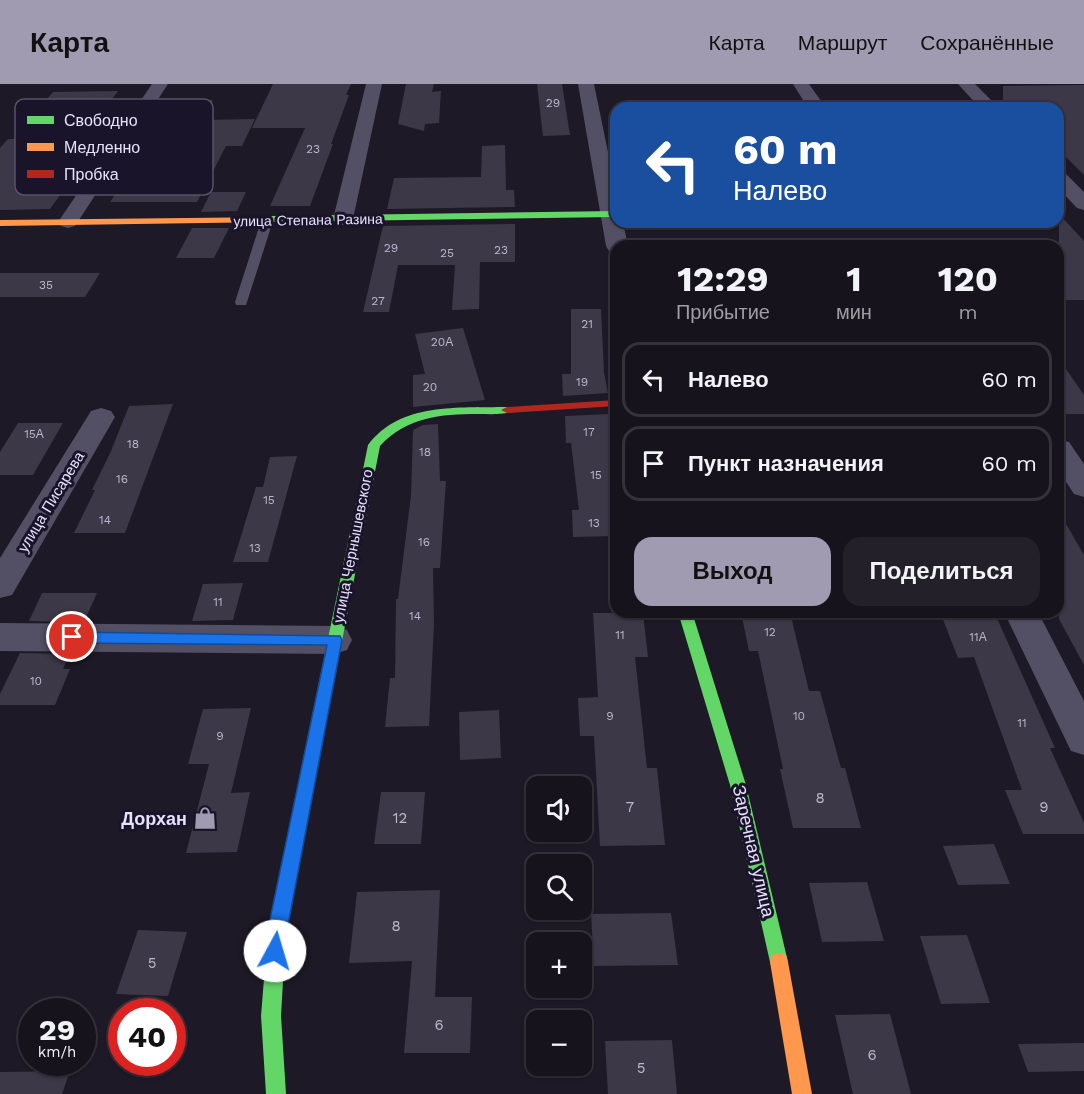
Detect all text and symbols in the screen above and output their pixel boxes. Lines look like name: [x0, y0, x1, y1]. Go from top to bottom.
text: Карта: [30, 26, 109, 59]
text: Карта: [709, 30, 765, 55]
text: Маршрут: [798, 30, 887, 55]
text: Сохранённые: [920, 30, 1054, 55]
house number: 29: [546, 96, 560, 110]
legend: [15, 99, 213, 195]
text: Свободно: [64, 111, 138, 130]
text: 60 m: [733, 125, 837, 174]
icon: left: [634, 126, 712, 204]
text: Медленно: [64, 138, 140, 157]
house number: 23: [306, 142, 320, 156]
text: Пробка: [64, 165, 119, 184]
text: Налево: [733, 175, 827, 207]
street label: улица Степана Разина: [233, 211, 383, 229]
house number: 29: [384, 241, 398, 255]
house number: 23: [494, 243, 508, 257]
house number: 25: [440, 246, 454, 260]
text: 12:29: [677, 258, 769, 300]
text: 1: [846, 258, 862, 300]
text: 120: [938, 258, 998, 300]
house number: 35: [39, 278, 53, 292]
house number: 27: [371, 294, 385, 308]
text: Прибытие: [676, 300, 770, 324]
text: мин: [836, 300, 872, 324]
text: m: [958, 300, 977, 324]
house number: 21: [581, 317, 593, 331]
house number: 20А: [431, 335, 453, 349]
icon: left: [637, 363, 670, 396]
text: Налево: [688, 367, 769, 392]
text: 60 m: [981, 367, 1037, 392]
house number: 19: [576, 375, 588, 389]
house number: 20: [423, 380, 437, 394]
house number: 17: [583, 425, 595, 439]
house number: 15А: [24, 427, 44, 441]
house number: 18: [127, 437, 139, 451]
house number: 18: [419, 445, 431, 459]
icon: arrive: [637, 447, 670, 480]
street label: улица Писарева: [14, 448, 88, 556]
text: Пункт назначения: [688, 451, 884, 476]
text: 60 m: [981, 451, 1037, 476]
street label: улица Чернышевского: [329, 468, 377, 624]
house number: 15: [590, 468, 602, 482]
house number: 16: [116, 472, 128, 486]
house number: 15: [263, 493, 275, 507]
house number: 14: [99, 513, 111, 527]
house number: 13: [588, 516, 600, 530]
house number: 16: [418, 535, 430, 549]
button: Выход: [634, 537, 831, 606]
button: Поделиться: [843, 537, 1040, 606]
house number: 13: [249, 541, 261, 555]
house number: 11: [213, 595, 223, 609]
house number: 14: [409, 609, 421, 623]
pin: [46, 611, 97, 662]
icon: arrive: [55, 620, 88, 653]
house number: 12: [764, 625, 776, 639]
house number: 11: [615, 628, 625, 642]
house number: 11А: [969, 630, 987, 644]
house number: 10: [30, 674, 42, 688]
house number: 9: [606, 709, 614, 723]
house number: 10: [793, 709, 805, 723]
house number: 11: [1017, 716, 1027, 730]
house number: 9: [216, 729, 224, 743]
map controls: [526, 776, 592, 1076]
button: sound: [526, 776, 592, 842]
street label: Заречная улица: [729, 783, 780, 920]
house number: 8: [815, 789, 825, 807]
house number: 7: [626, 798, 634, 816]
house number: 9: [1039, 798, 1049, 816]
shop icon: Дорхан: [192, 805, 218, 831]
place label: Дорхан: [121, 808, 187, 829]
house number: 12: [393, 809, 407, 827]
button: search: [526, 854, 592, 920]
house number: 8: [391, 917, 401, 935]
position arrow: [243, 919, 307, 983]
button: +: [526, 932, 592, 998]
house number: 5: [148, 954, 156, 972]
speed limit sign: 40: [108, 998, 186, 1076]
button: −: [526, 1010, 592, 1076]
text: 29: [39, 1012, 75, 1047]
house number: 6: [434, 1016, 444, 1034]
text: km/h: [38, 1043, 76, 1061]
house number: 6: [867, 1046, 877, 1064]
house number: 5: [637, 1059, 645, 1077]

